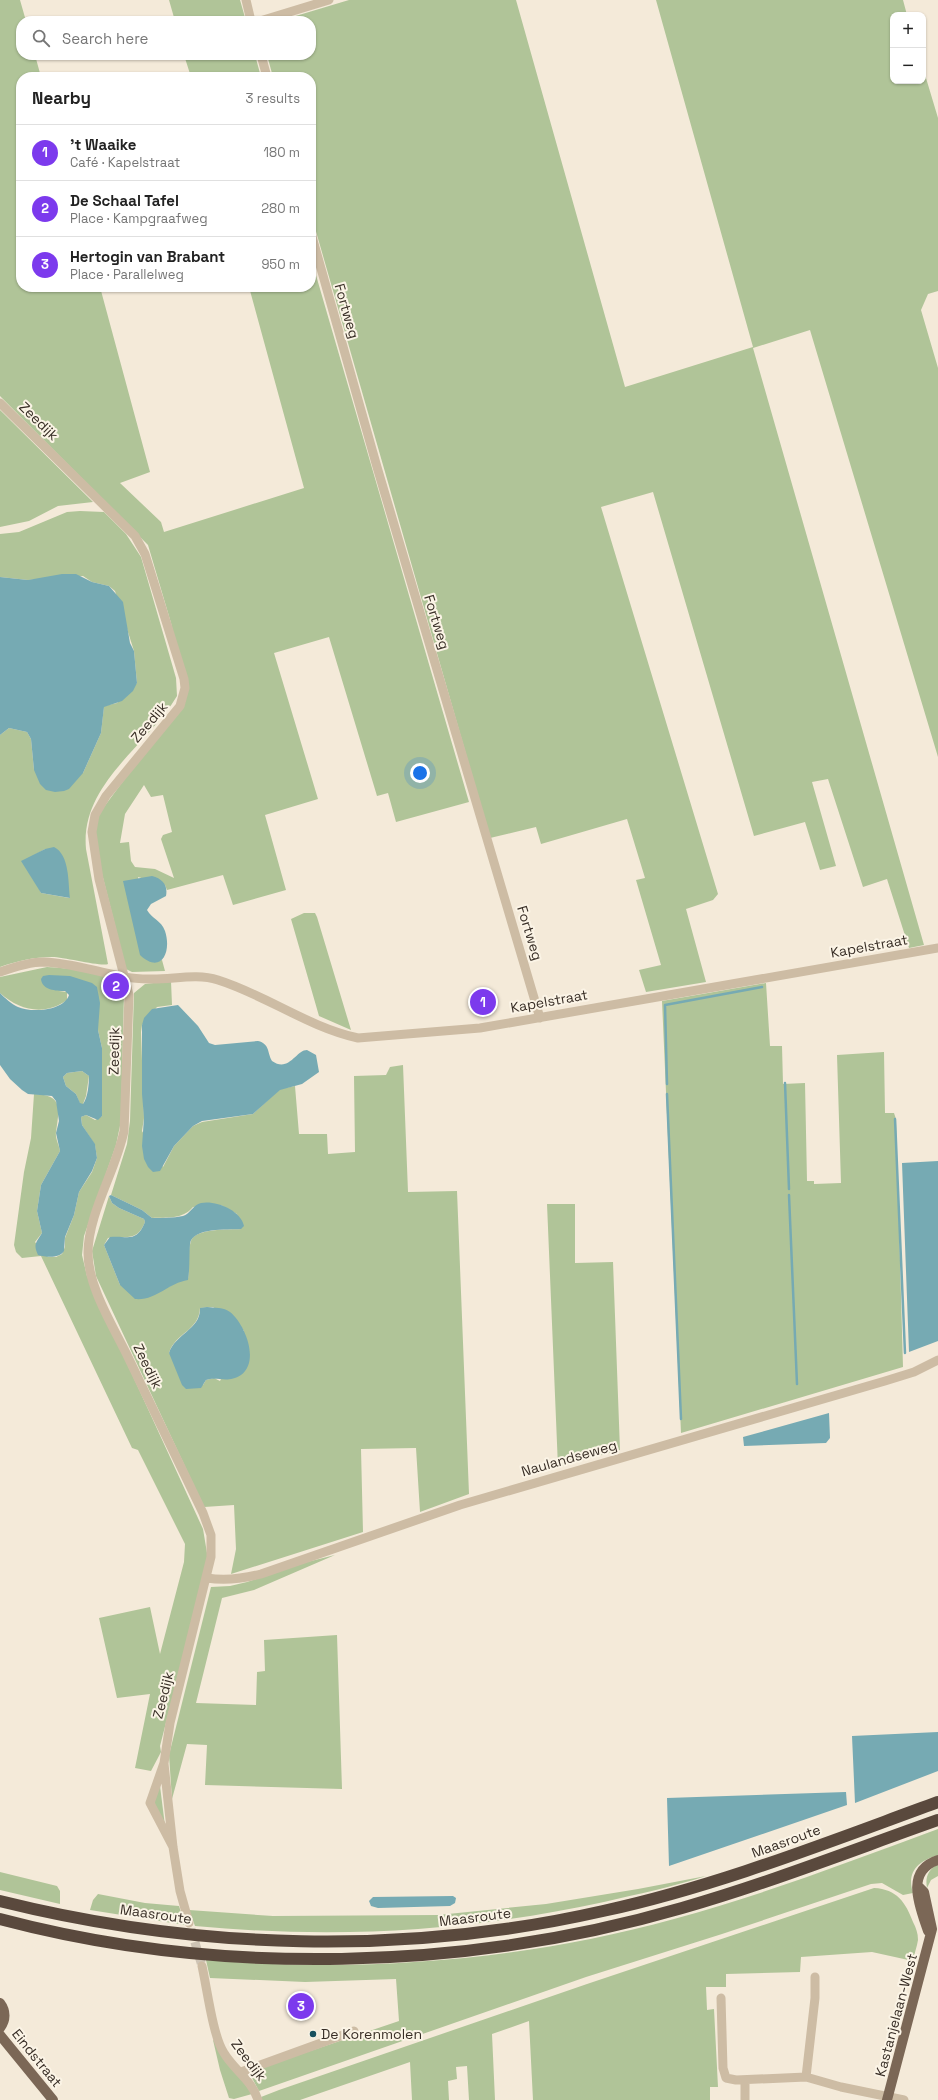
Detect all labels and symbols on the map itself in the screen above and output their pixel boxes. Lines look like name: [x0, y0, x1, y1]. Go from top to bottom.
street label: Fortweg: [331, 282, 363, 340]
street label: Zeedijk: [16, 398, 63, 444]
street label: Fortweg: [420, 592, 454, 652]
street label: Zeedijk: [127, 698, 172, 746]
your location: [410, 763, 430, 783]
street label: Fortweg: [513, 903, 547, 963]
street label: Kapelstraat: [829, 930, 909, 962]
pin: 2: [103, 971, 129, 1001]
street label: Kapelstraat: [509, 985, 589, 1017]
pin: 1: [470, 987, 496, 1017]
street label: Zeedijk: [105, 1026, 123, 1075]
street label: Zeedijk: [129, 1341, 167, 1392]
street label: Naulandseweg: [519, 1436, 619, 1480]
street label: Zeedijk: [148, 1669, 178, 1720]
street label: Maasroute: [749, 1820, 823, 1862]
street label: Maasroute: [119, 1900, 193, 1928]
street label: Maasroute: [438, 1904, 512, 1930]
street label: Kastanjelaan-West: [871, 1951, 921, 2079]
pin: 3: [288, 1991, 314, 2021]
street label: Eindstraat: [8, 2025, 66, 2091]
place label: De Korenmolen: [321, 2025, 422, 2043]
marker: De Korenmolen: [308, 2029, 318, 2039]
street label: Zeedijk: [227, 2035, 271, 2085]

